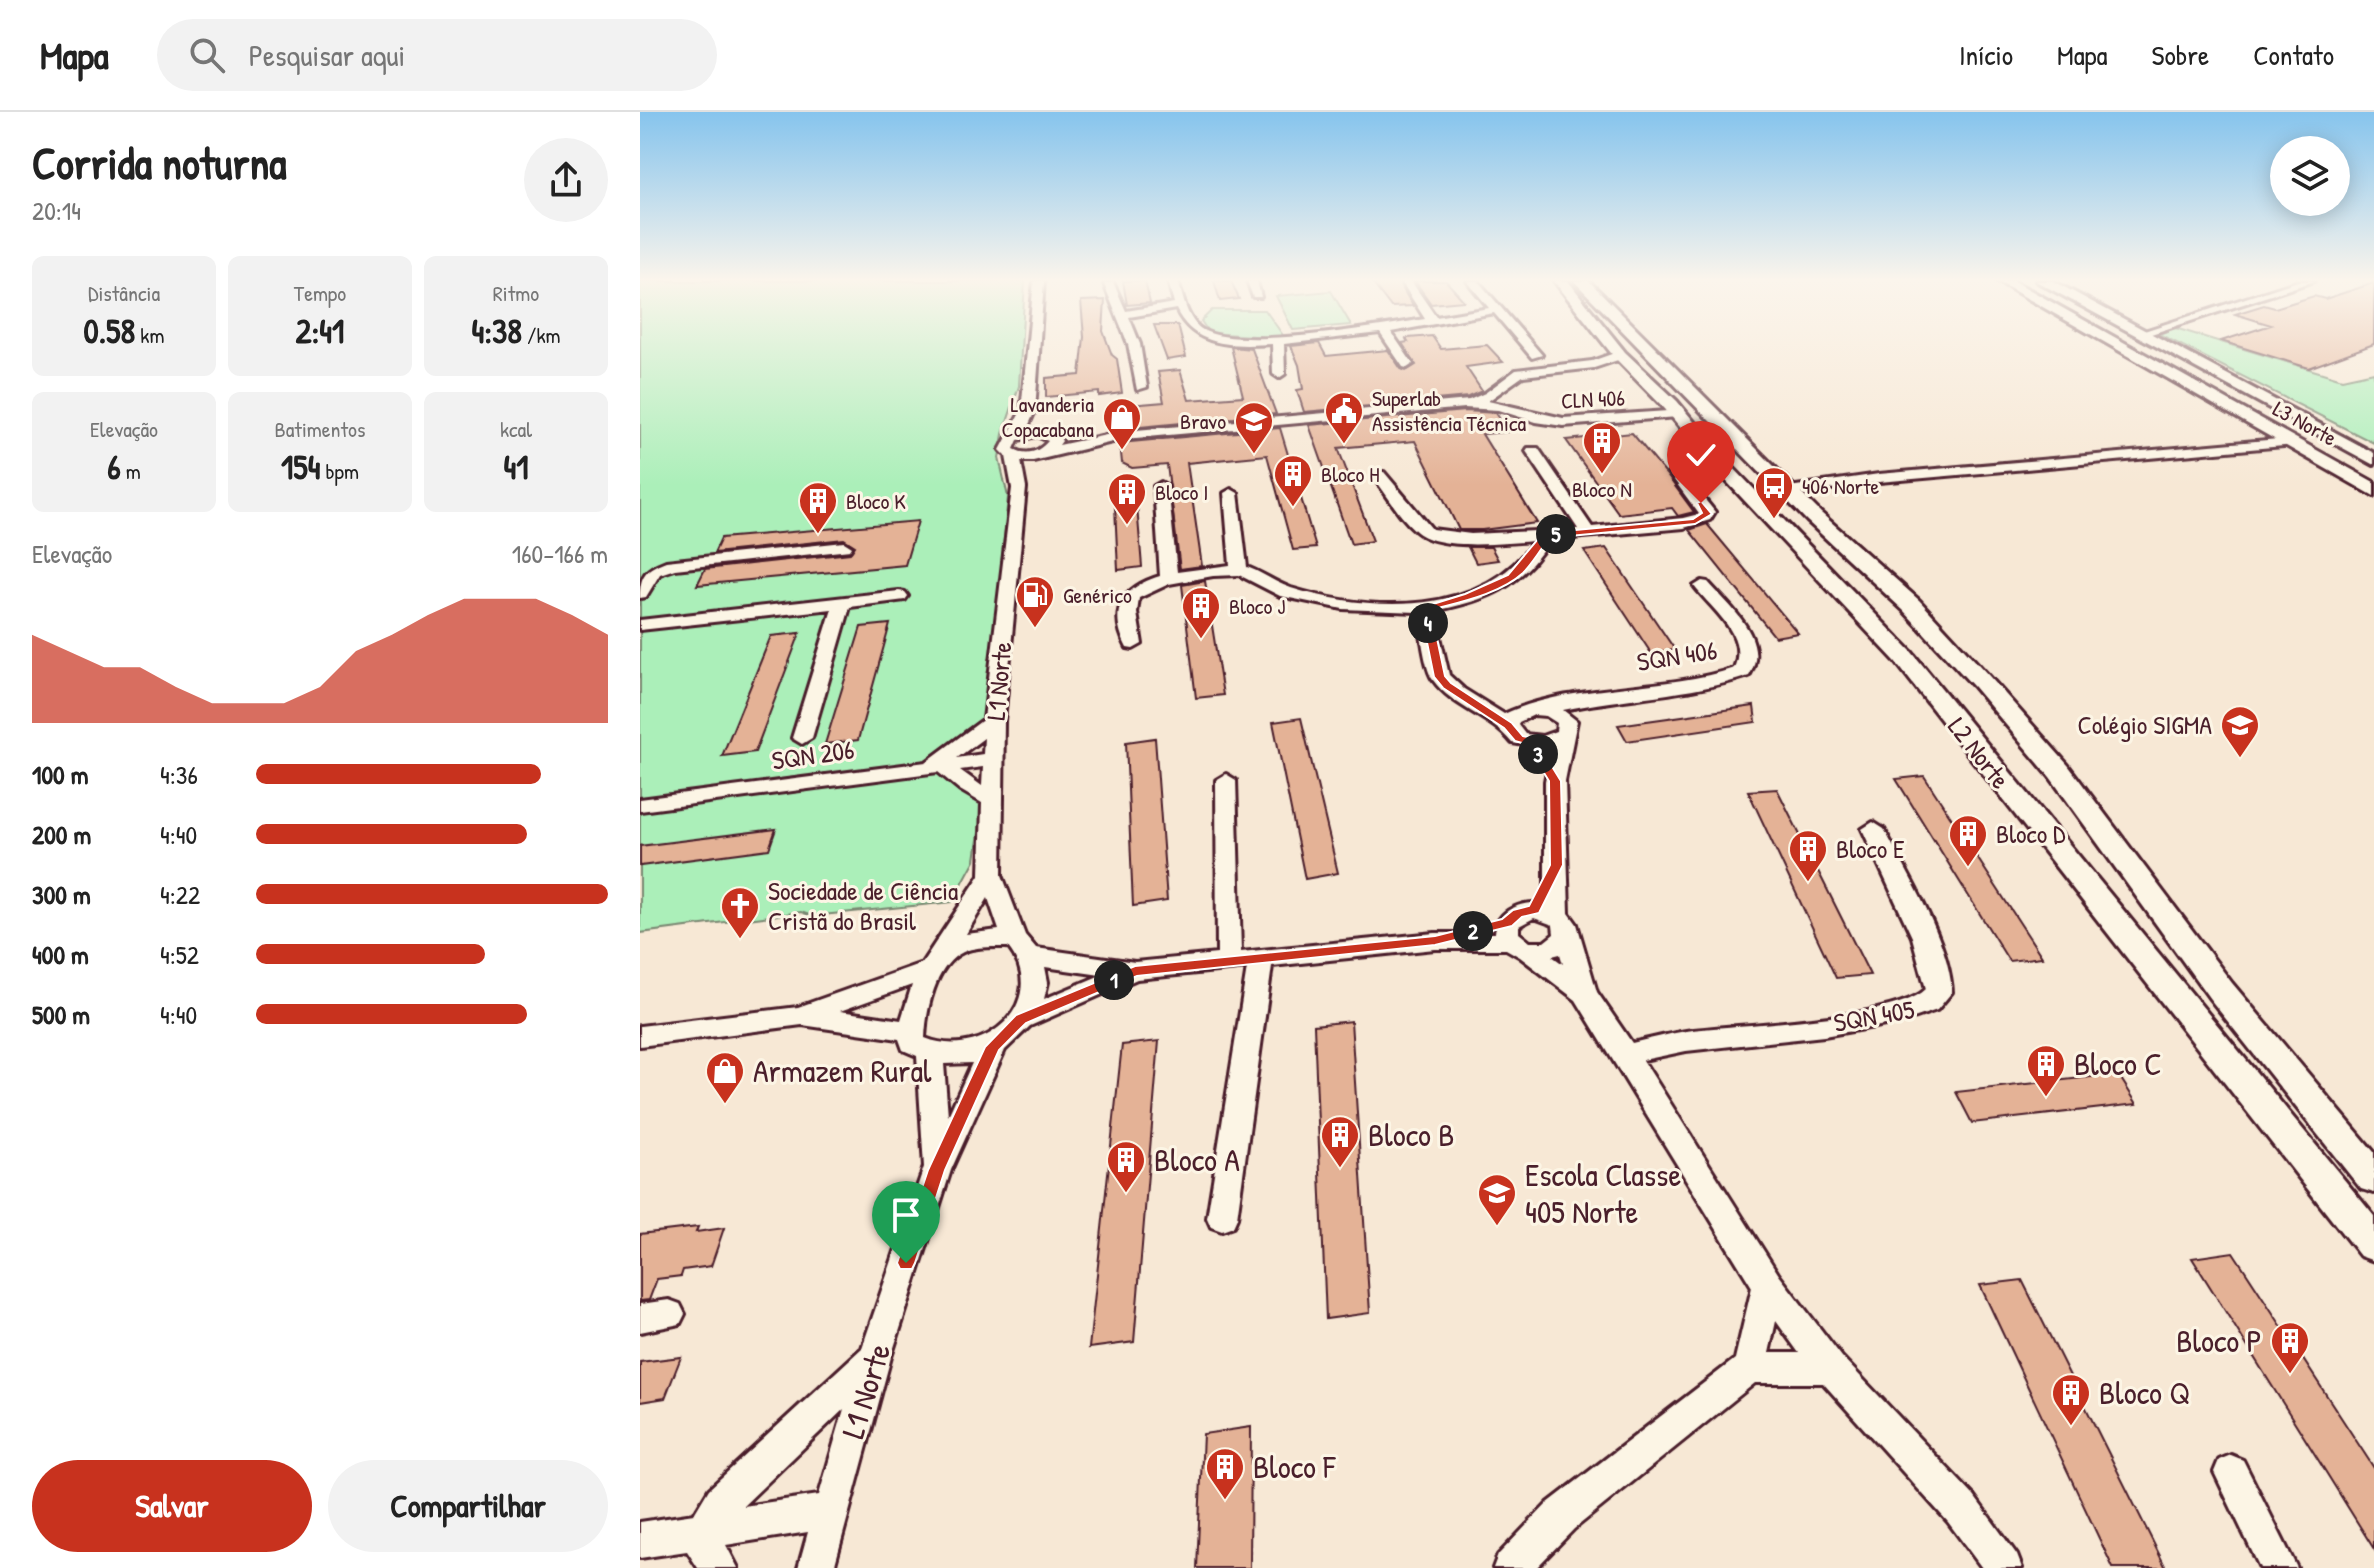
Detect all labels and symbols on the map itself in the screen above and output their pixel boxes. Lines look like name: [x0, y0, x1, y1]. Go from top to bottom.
street label: CLN 406: [1560, 382, 1626, 416]
place label: Superlab Assistência Técnica: [1372, 383, 1526, 438]
place label: Lavanderia Copacabana: [1002, 389, 1094, 444]
public building icon: Superlab Assistência Técnica: [1323, 390, 1365, 445]
street label: L3 Norte: [2268, 393, 2342, 453]
shop icon: Lavanderia Copacabana: [1101, 396, 1143, 451]
school or university icon: Bravo: [1233, 400, 1275, 455]
place label: Bravo: [1180, 406, 1226, 436]
building icon: Bloco N: [1581, 420, 1623, 475]
pin: [1667, 421, 1735, 503]
building icon: Bloco H: [1272, 453, 1314, 508]
place label: Bloco H: [1321, 459, 1380, 489]
bus stop icon: 406 Norte: [1753, 465, 1795, 520]
building icon: Bloco I: [1106, 471, 1148, 526]
place label: 406 Norte: [1802, 471, 1880, 501]
place label: Bloco N: [1572, 474, 1632, 504]
place label: Bloco I: [1155, 477, 1209, 507]
building icon: Bloco K: [797, 480, 839, 535]
place label: Bloco K: [846, 486, 906, 516]
pin: 5: [1536, 514, 1576, 554]
fuel station icon: Genérico: [1014, 574, 1056, 629]
place label: Genérico: [1063, 580, 1132, 610]
building icon: Bloco J: [1180, 585, 1222, 640]
place label: Bloco J: [1229, 591, 1285, 621]
pin: 4: [1408, 603, 1448, 643]
street label: SQN 406: [1634, 632, 1719, 679]
street label: L1 Norte: [978, 640, 1019, 722]
school or university icon: Colégio SIGMA: [2219, 704, 2261, 759]
place label: Colégio SIGMA: [2077, 707, 2212, 742]
street label: L2 Norte: [1941, 710, 2018, 796]
street label: SQN 206: [769, 731, 856, 778]
pin: 3: [1518, 734, 1558, 774]
building icon: Bloco D: [1947, 813, 1989, 868]
place label: Bloco D: [1996, 816, 2066, 851]
building icon: Bloco E: [1787, 828, 1829, 883]
place label: Bloco E: [1836, 831, 1905, 866]
place label: Sociedade de Ciência Cristã do Brasil: [768, 873, 958, 938]
church icon: Sociedade de Ciência Cristã do Brasil: [719, 885, 761, 940]
pin: 2: [1453, 911, 1493, 951]
pin: 1: [1094, 960, 1134, 1000]
street label: SQN 405: [1831, 991, 1917, 1040]
place label: Bloco C: [2074, 1042, 2162, 1085]
building icon: Bloco C: [2025, 1043, 2067, 1098]
place label: Armazem Rural: [753, 1049, 932, 1092]
shop icon: Armazem Rural: [704, 1050, 746, 1105]
place label: Bloco B: [1368, 1113, 1455, 1156]
building icon: Bloco B: [1319, 1114, 1361, 1169]
place label: Bloco A: [1154, 1138, 1240, 1181]
building icon: Bloco A: [1105, 1139, 1147, 1194]
place label: Escola Classe 405 Norte: [1525, 1153, 1681, 1233]
school or university icon: Escola Classe 405 Norte: [1476, 1172, 1518, 1227]
pin: [872, 1181, 940, 1263]
place label: Bloco P: [2176, 1319, 2262, 1362]
building icon: Bloco P: [2269, 1320, 2311, 1375]
street label: L1 Norte: [831, 1338, 900, 1443]
place label: Bloco Q: [2099, 1371, 2190, 1414]
building icon: Bloco Q: [2050, 1372, 2092, 1427]
place label: Bloco F: [1253, 1445, 1336, 1488]
building icon: Bloco F: [1204, 1446, 1246, 1501]

